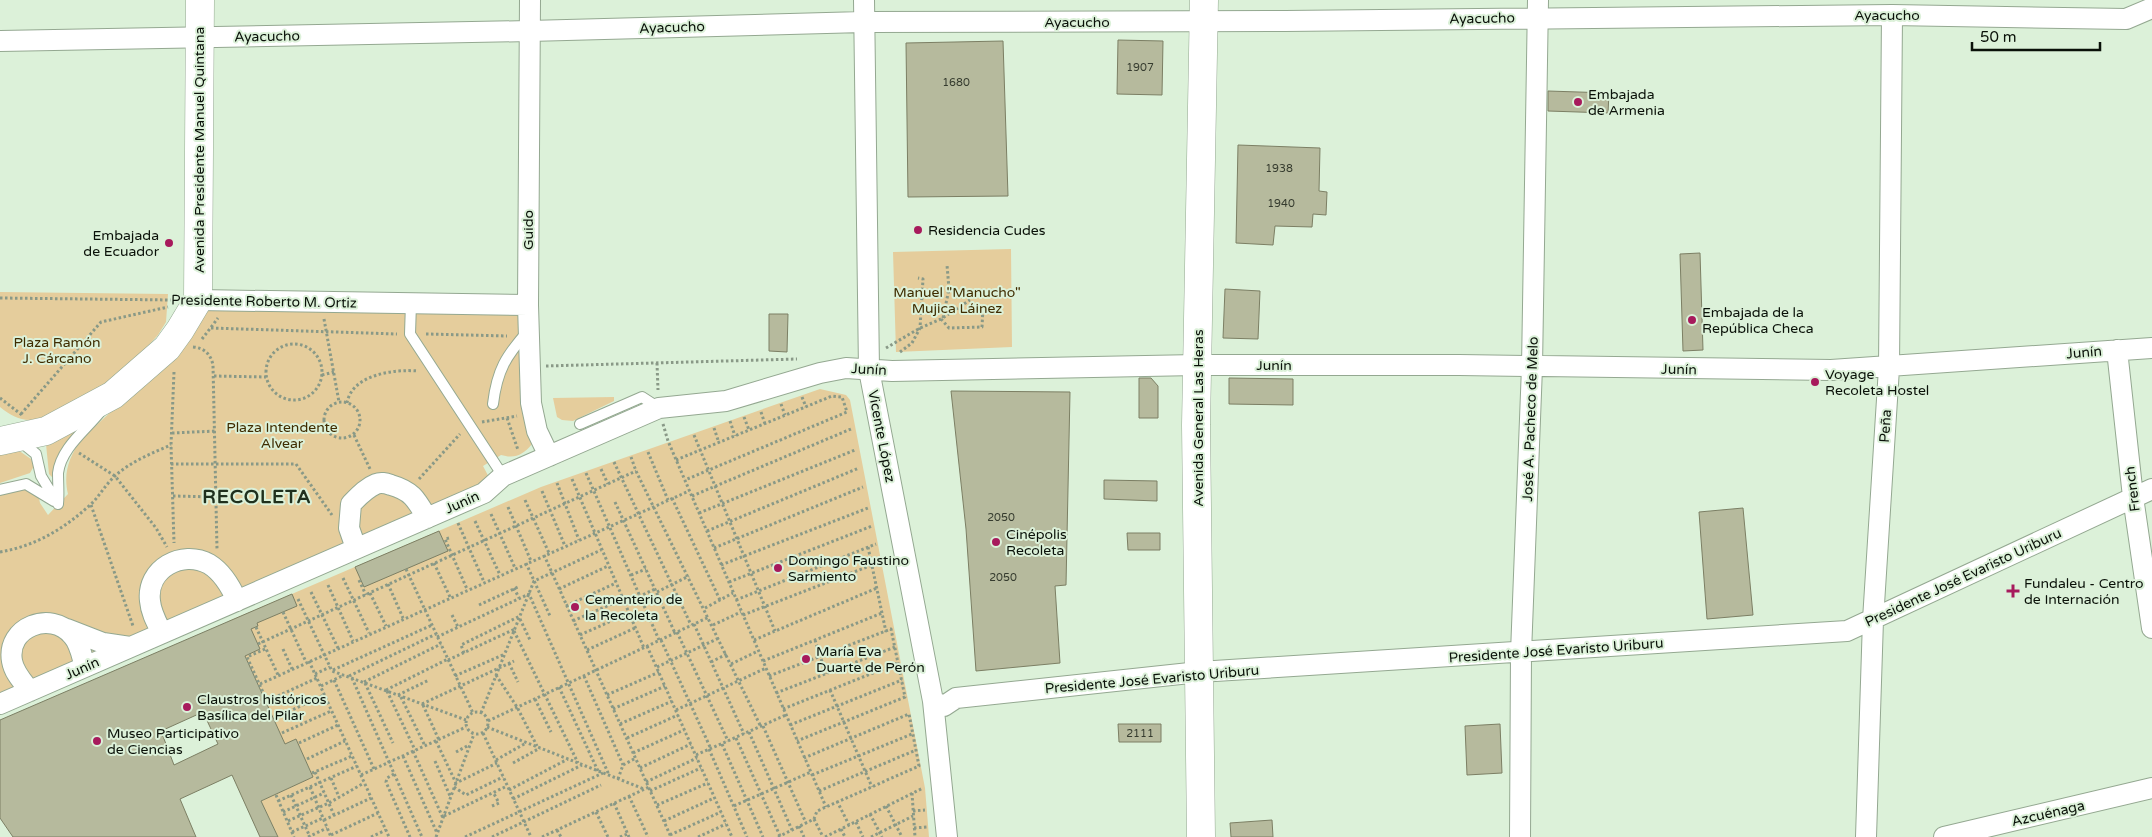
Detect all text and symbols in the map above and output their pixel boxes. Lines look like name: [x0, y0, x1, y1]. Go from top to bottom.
street label: Ayacucho: [1854, 7, 1920, 24]
street label: Ayacucho: [1449, 9, 1515, 28]
street label: Ayacucho: [1044, 14, 1110, 31]
street label: Ayacucho: [639, 18, 705, 37]
scale bar: [1972, 20, 2100, 52]
street label: Avenida Presidente Manuel Quintana: [191, 27, 208, 273]
street label: Ayacucho: [234, 27, 300, 46]
text: 50 m: [1980, 28, 2017, 46]
house number: 1907: [1126, 61, 1154, 74]
house number: 1680: [942, 76, 970, 89]
place label: Embajada de Armenia: [1588, 86, 1665, 119]
marker: Embajada de Armenia: [1572, 96, 1584, 108]
house number: 1938: [1265, 162, 1293, 175]
house number: 1940: [1267, 197, 1295, 210]
street label: Guido: [520, 210, 537, 250]
place label: Residencia Cudes: [928, 222, 1046, 239]
marker: Residencia Cudes: [912, 224, 924, 236]
place label: Embajada de Ecuador: [83, 227, 160, 260]
marker: Embajada de Ecuador: [163, 237, 175, 249]
park label: Manuel "Manucho" Mujica Láinez: [893, 284, 1021, 317]
street label: Presidente Roberto M. Ortiz: [171, 291, 357, 312]
place label: Embajada de la República Checa: [1702, 304, 1814, 337]
marker: Embajada de la República Checa: [1686, 314, 1698, 326]
street label: Avenida General Las Heras: [1190, 329, 1207, 507]
park label: Plaza Ramón J. Cárcano: [14, 334, 100, 367]
street label: José A. Pacheco de Melo: [1519, 336, 1542, 502]
street label: Junín: [2066, 342, 2103, 363]
street label: Junín: [1256, 357, 1292, 374]
street label: Junín: [851, 360, 887, 379]
street label: Junín: [1661, 361, 1697, 378]
place label: Voyage Recoleta Hostel: [1825, 366, 1929, 399]
marker: Voyage Recoleta Hostel: [1809, 376, 1821, 388]
street label: Vicente López: [864, 388, 899, 484]
street label: Peña: [1876, 409, 1895, 443]
park label: Plaza Intendente Alvear: [226, 419, 338, 452]
street label: French: [2121, 465, 2144, 513]
district label: RECOLETA: [202, 486, 312, 508]
street label: Junín: [442, 487, 482, 517]
house number: 2050: [987, 511, 1015, 524]
street label: Presidente José Evaristo Uriburu: [1862, 524, 2064, 631]
place label: Cinépolis Recoleta: [1006, 526, 1067, 559]
marker: Cinépolis Recoleta: [990, 536, 1002, 548]
place label: Domingo Faustino Sarmiento: [788, 552, 909, 585]
marker: Domingo Faustino Sarmiento: [772, 562, 784, 574]
house number: 2050: [989, 571, 1017, 584]
place label: Fundaleu - Centro de Internación: [2024, 575, 2144, 608]
marker: Fundaleu - Centro de Internación: [2006, 584, 2020, 598]
place label: Cementerio de la Recoleta: [585, 591, 683, 624]
marker: Cementerio de la Recoleta: [569, 601, 581, 613]
street label: Presidente José Evaristo Uriburu: [1448, 635, 1664, 666]
place label: María Eva Duarte de Perón: [816, 643, 925, 676]
street label: Junín: [62, 653, 102, 683]
marker: María Eva Duarte de Perón: [800, 653, 812, 665]
street label: Presidente José Evaristo Uriburu: [1044, 662, 1260, 697]
place label: Claustros históricos Basílica del Pilar: [197, 691, 327, 724]
marker: Claustros históricos Basílica del Pilar: [181, 701, 193, 713]
place label: Museo Participativo de Ciencias: [107, 725, 239, 758]
house number: 2111: [1126, 727, 1154, 740]
marker: Museo Participativo de Ciencias: [91, 735, 103, 747]
street label: Azcuénaga: [2010, 797, 2086, 830]

